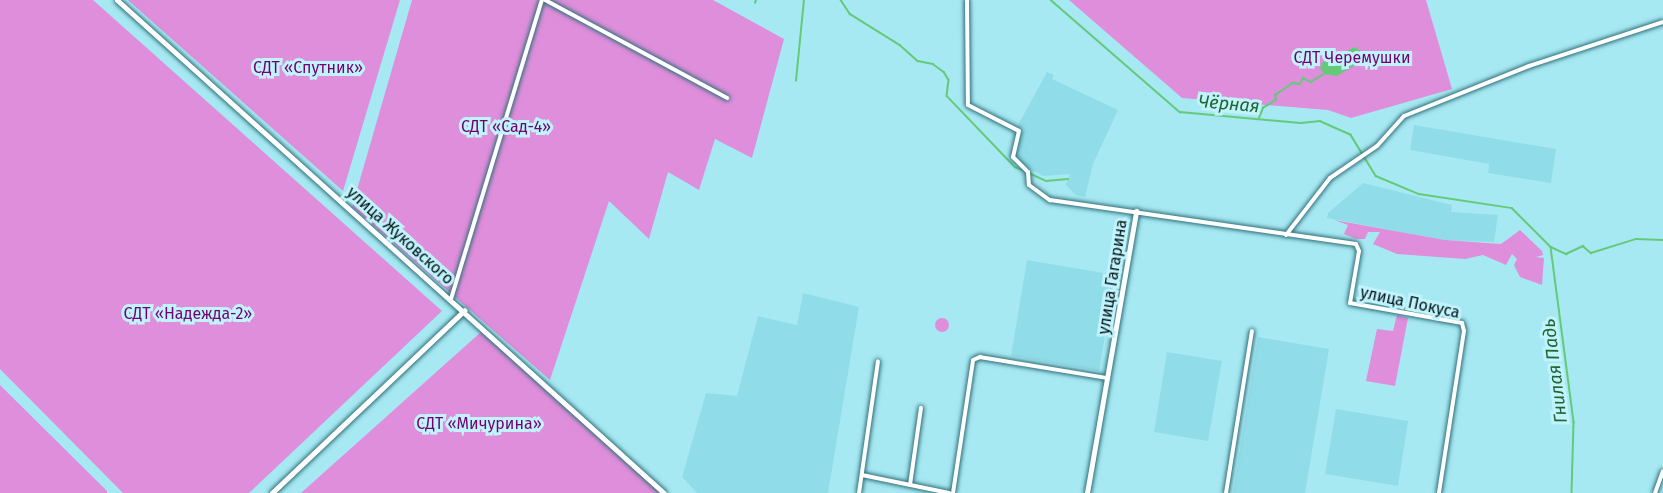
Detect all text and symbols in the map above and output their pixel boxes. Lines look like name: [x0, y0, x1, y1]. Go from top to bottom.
park label: СДТ Черемушки: [1293, 48, 1411, 68]
park label: СДТ «Спутник»: [253, 58, 363, 78]
water label: Чёрная: [1198, 91, 1260, 117]
park label: СДТ «Сад-4»: [461, 117, 551, 137]
street label: улица Жуковского: [343, 183, 457, 289]
street label: улица Гагарина: [1094, 218, 1132, 336]
street label: улица Покуса: [1358, 283, 1462, 323]
park label: СДТ «Надежда-2»: [124, 304, 252, 324]
water label: Гнилая Падь: [1538, 317, 1572, 425]
park label: СДТ «Мичурина»: [416, 414, 542, 434]

